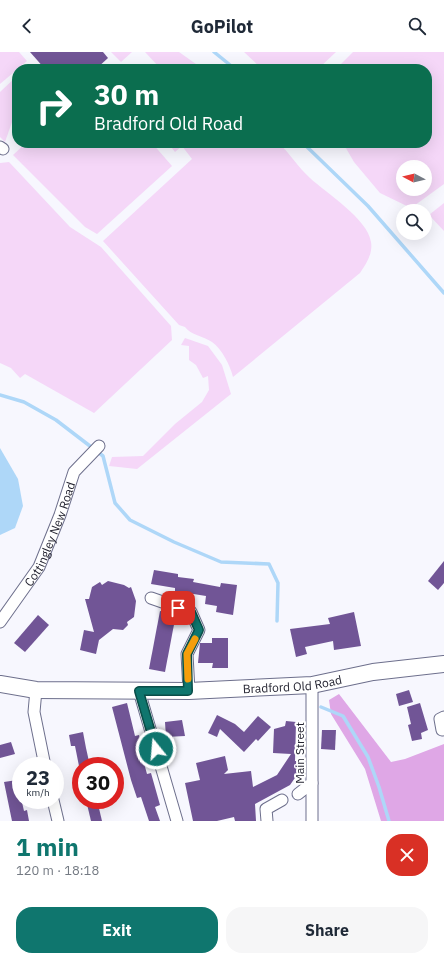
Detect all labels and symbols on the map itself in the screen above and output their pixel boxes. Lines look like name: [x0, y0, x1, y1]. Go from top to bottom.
north arrow: [396, 160, 432, 196]
street label: Cottingley New Road: [20, 480, 78, 589]
pin: [161, 591, 195, 625]
street label: Bradford Old Road: [242, 671, 343, 696]
street label: Main Street: [292, 722, 307, 784]
position arrow: [135, 728, 177, 770]
speed limit sign: 30: [72, 757, 124, 809]

